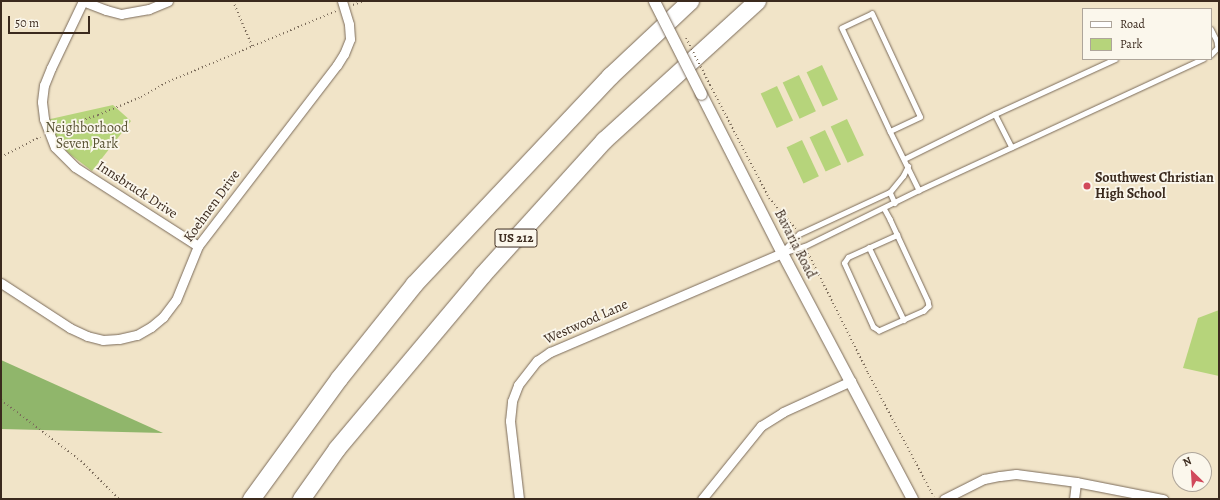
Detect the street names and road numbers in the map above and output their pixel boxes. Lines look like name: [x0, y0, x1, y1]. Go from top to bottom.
street label: Innsbruck Drive: [93, 158, 181, 222]
street label: Koehnen Drive: [180, 167, 244, 245]
street label: Bavaria Road: [771, 207, 819, 281]
road number: US 212: [494, 227, 538, 249]
street label: Westwood Lane: [541, 296, 631, 348]

